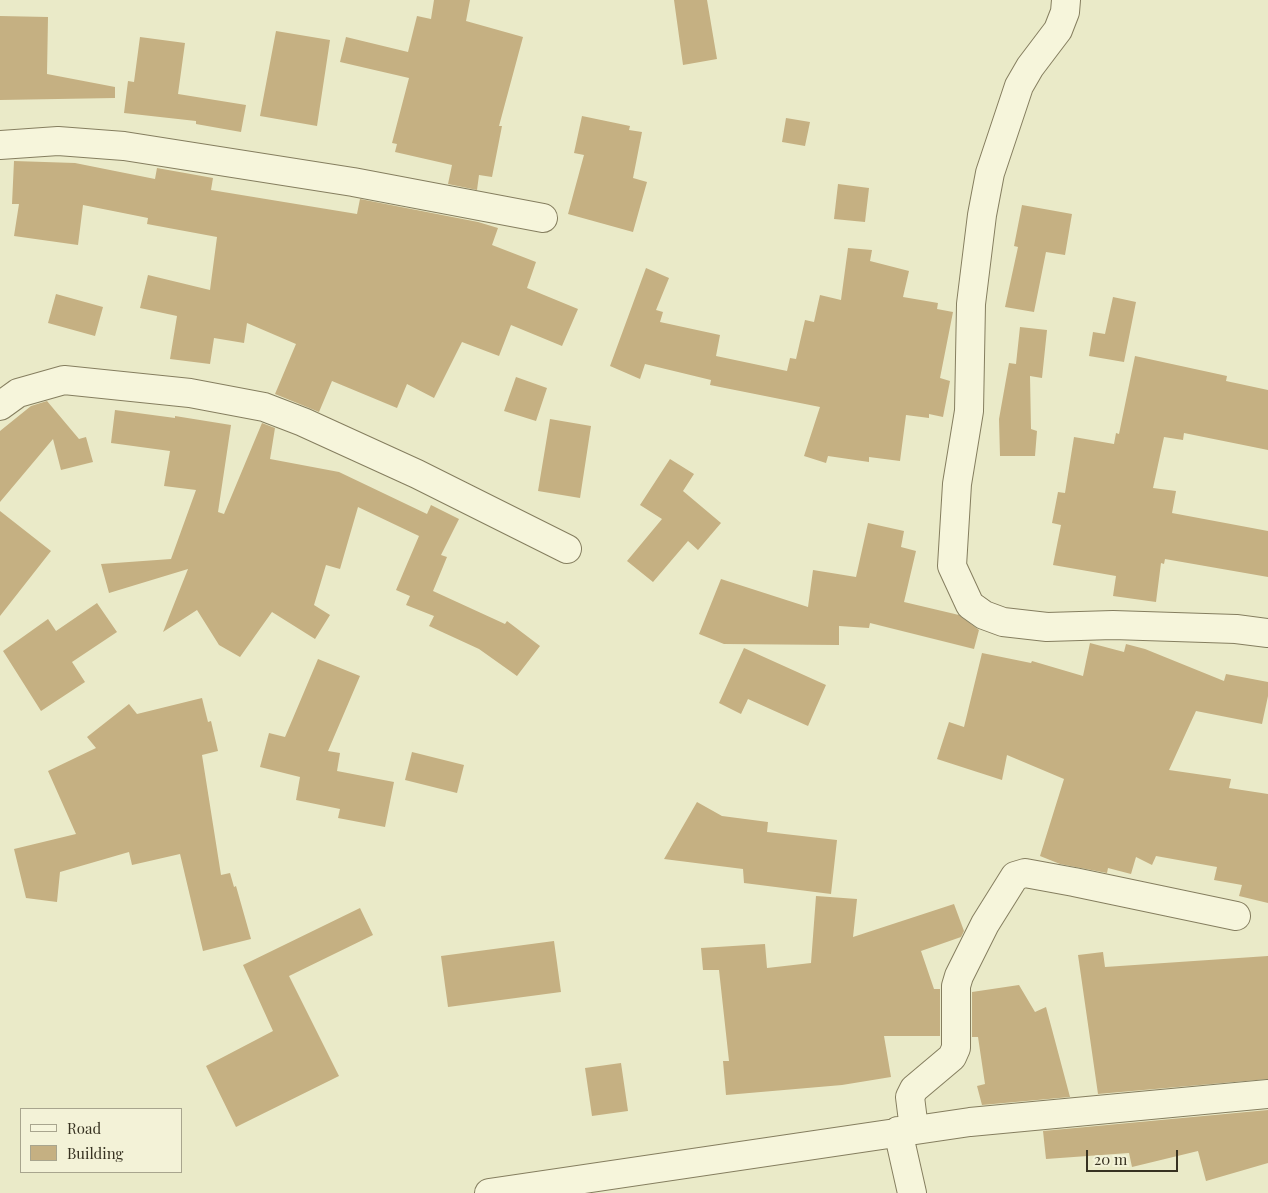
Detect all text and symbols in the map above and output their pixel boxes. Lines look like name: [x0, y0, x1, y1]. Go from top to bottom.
legend: [20, 1108, 182, 1173]
text: Road: [67, 1118, 101, 1138]
scale bar: [1088, 1140, 1180, 1172]
text: Building: [67, 1143, 123, 1163]
text: 20 m: [1094, 1149, 1127, 1169]

